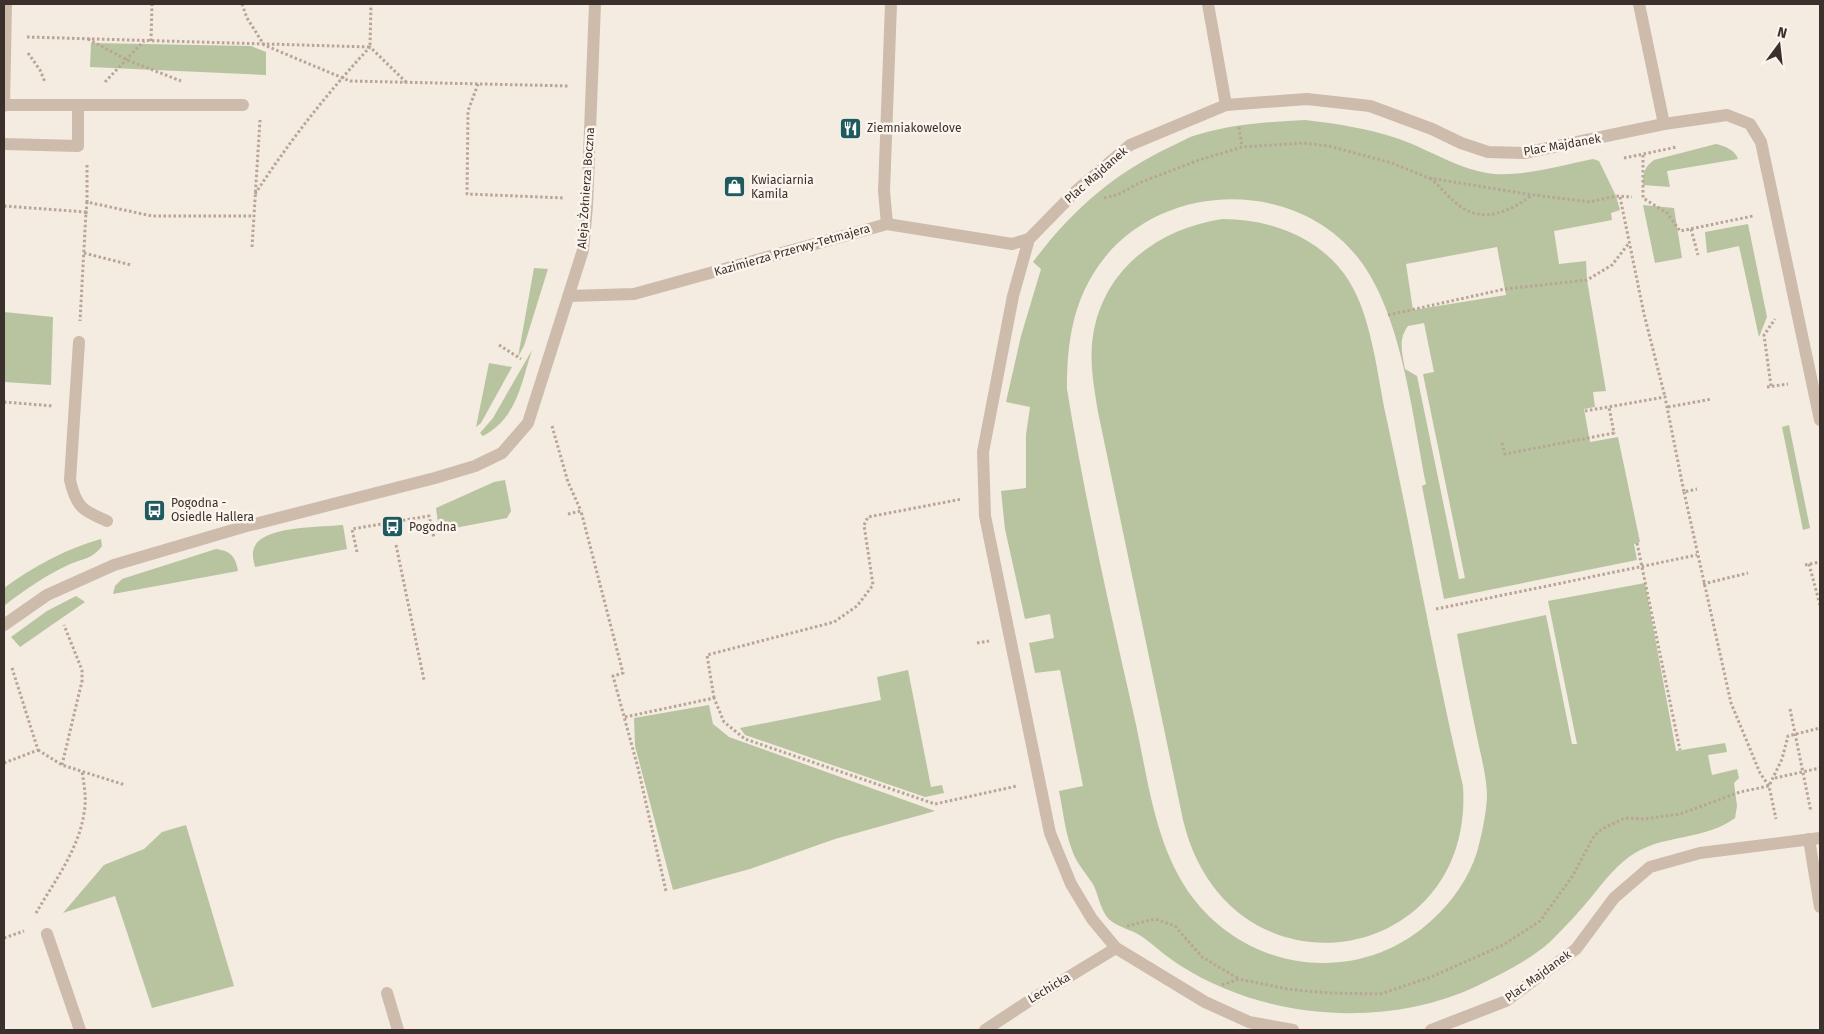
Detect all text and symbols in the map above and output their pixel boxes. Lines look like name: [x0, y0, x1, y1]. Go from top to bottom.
north arrow: [1754, 20, 1804, 70]
text: N: [1776, 24, 1789, 42]
restaurant icon: Ziemniakowelove: [839, 116, 863, 140]
place label: Ziemniakowelove: [867, 121, 961, 135]
street label: Aleja Żołnierza Boczna: [574, 127, 597, 249]
street label: Plac Majdanek: [1522, 131, 1603, 159]
street label: Plac Majdanek: [1062, 143, 1131, 206]
place label: Kwiaciarnia Kamila: [751, 173, 814, 201]
shop icon: Kwiaciarnia Kamila: [723, 175, 747, 199]
street label: Kazimierza Przerwy-Tetmajera: [712, 221, 872, 279]
place label: Pogodna - Osiedle Hallera: [171, 496, 254, 524]
bus stop icon: Pogodna - Osiedle Hallera: [143, 498, 167, 522]
bus stop icon: Pogodna: [381, 515, 405, 539]
place label: Pogodna: [409, 520, 456, 534]
street label: Plac Majdanek: [1502, 947, 1574, 1005]
street label: Lechicka: [1025, 970, 1073, 1006]

